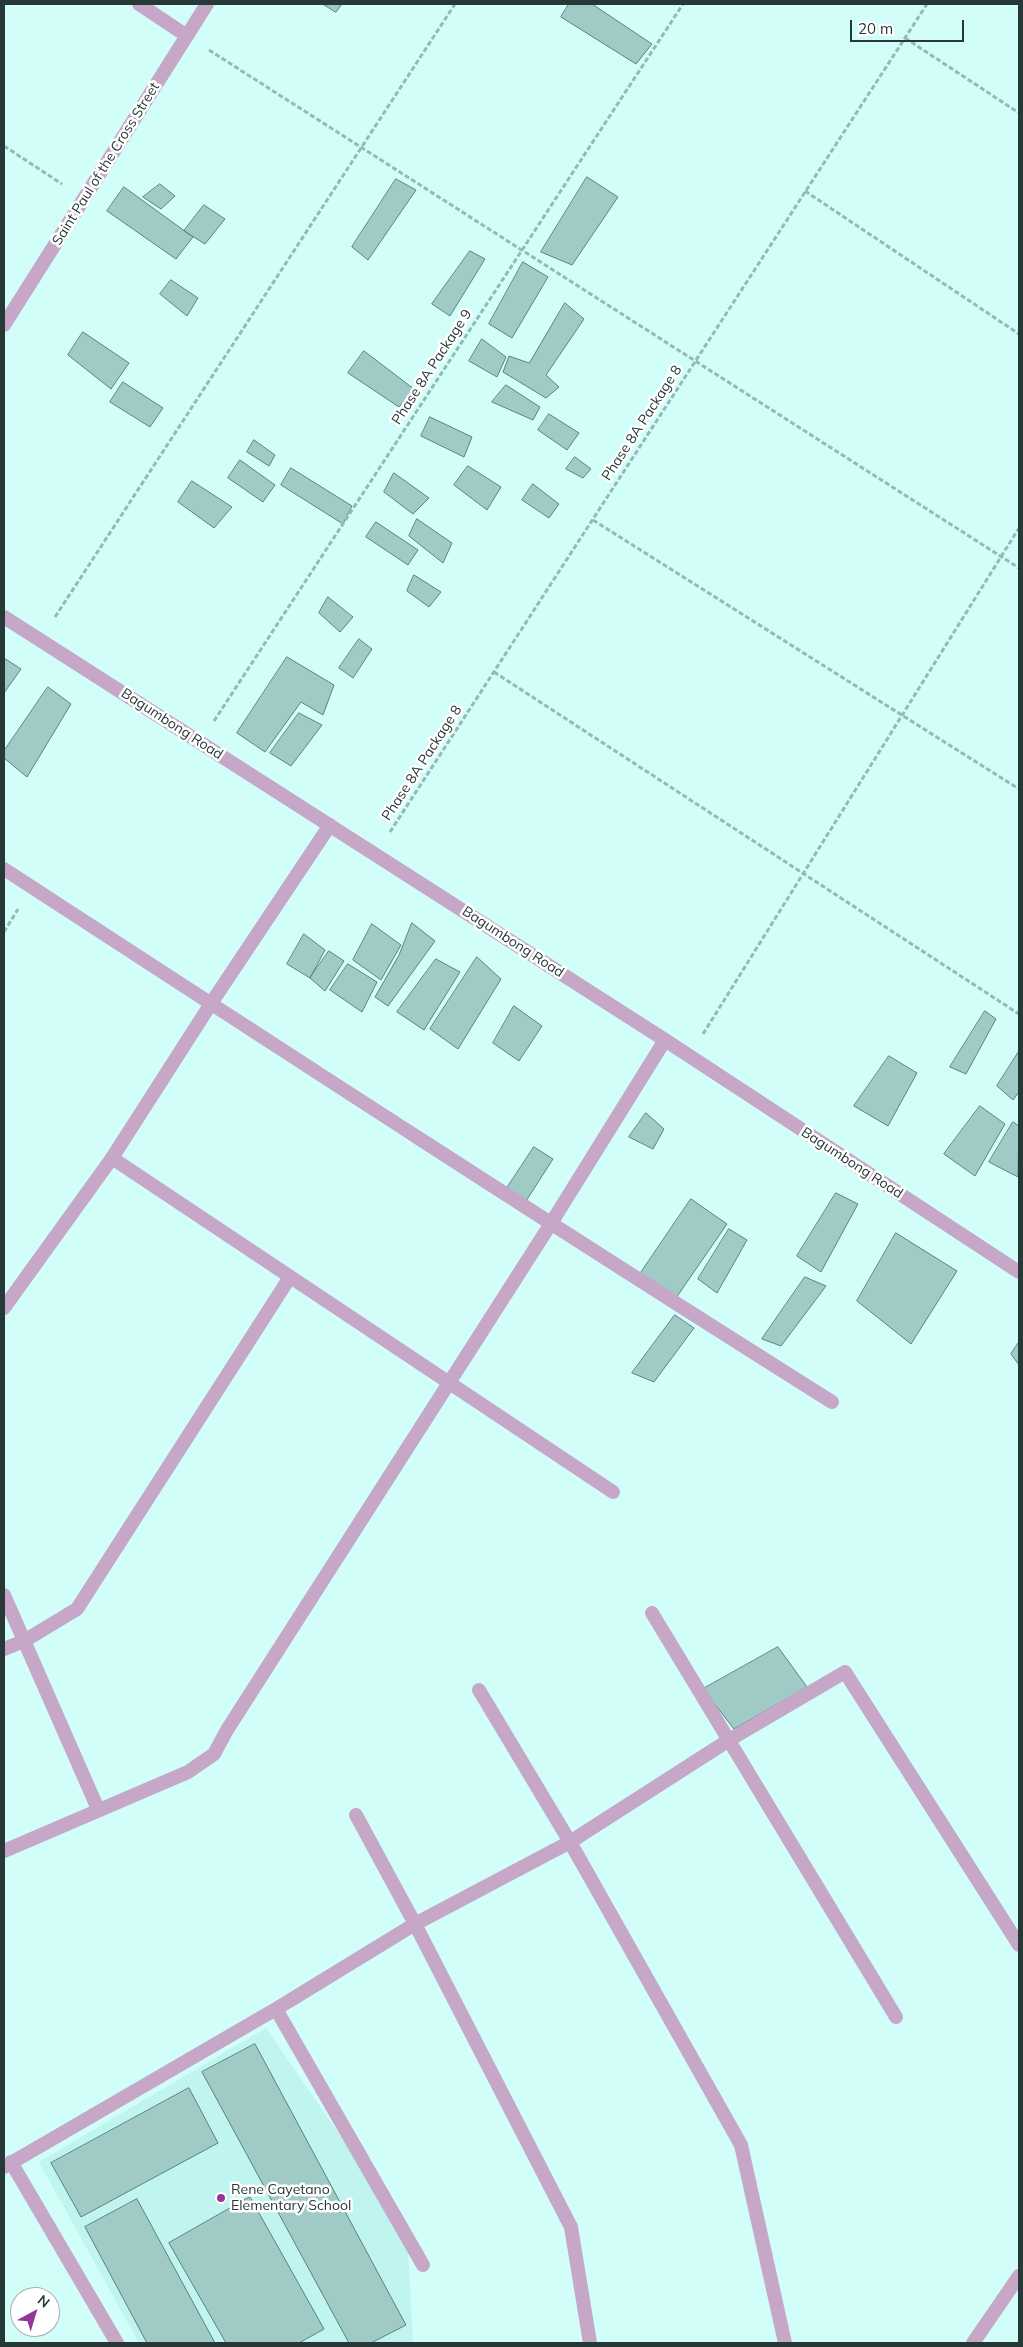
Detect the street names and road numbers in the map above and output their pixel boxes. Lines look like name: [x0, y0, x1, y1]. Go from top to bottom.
street label: Saint Paul of the Cross Street: [49, 79, 163, 249]
street label: Phase 8A Package 9: [388, 306, 476, 428]
street label: Phase 8A Package 8: [598, 362, 686, 484]
street label: Bagumbong Road: [118, 685, 226, 763]
street label: Phase 8A Package 8: [378, 702, 466, 824]
street label: Bagumbong Road: [459, 903, 567, 981]
street label: Bagumbong Road: [798, 1124, 906, 1202]

